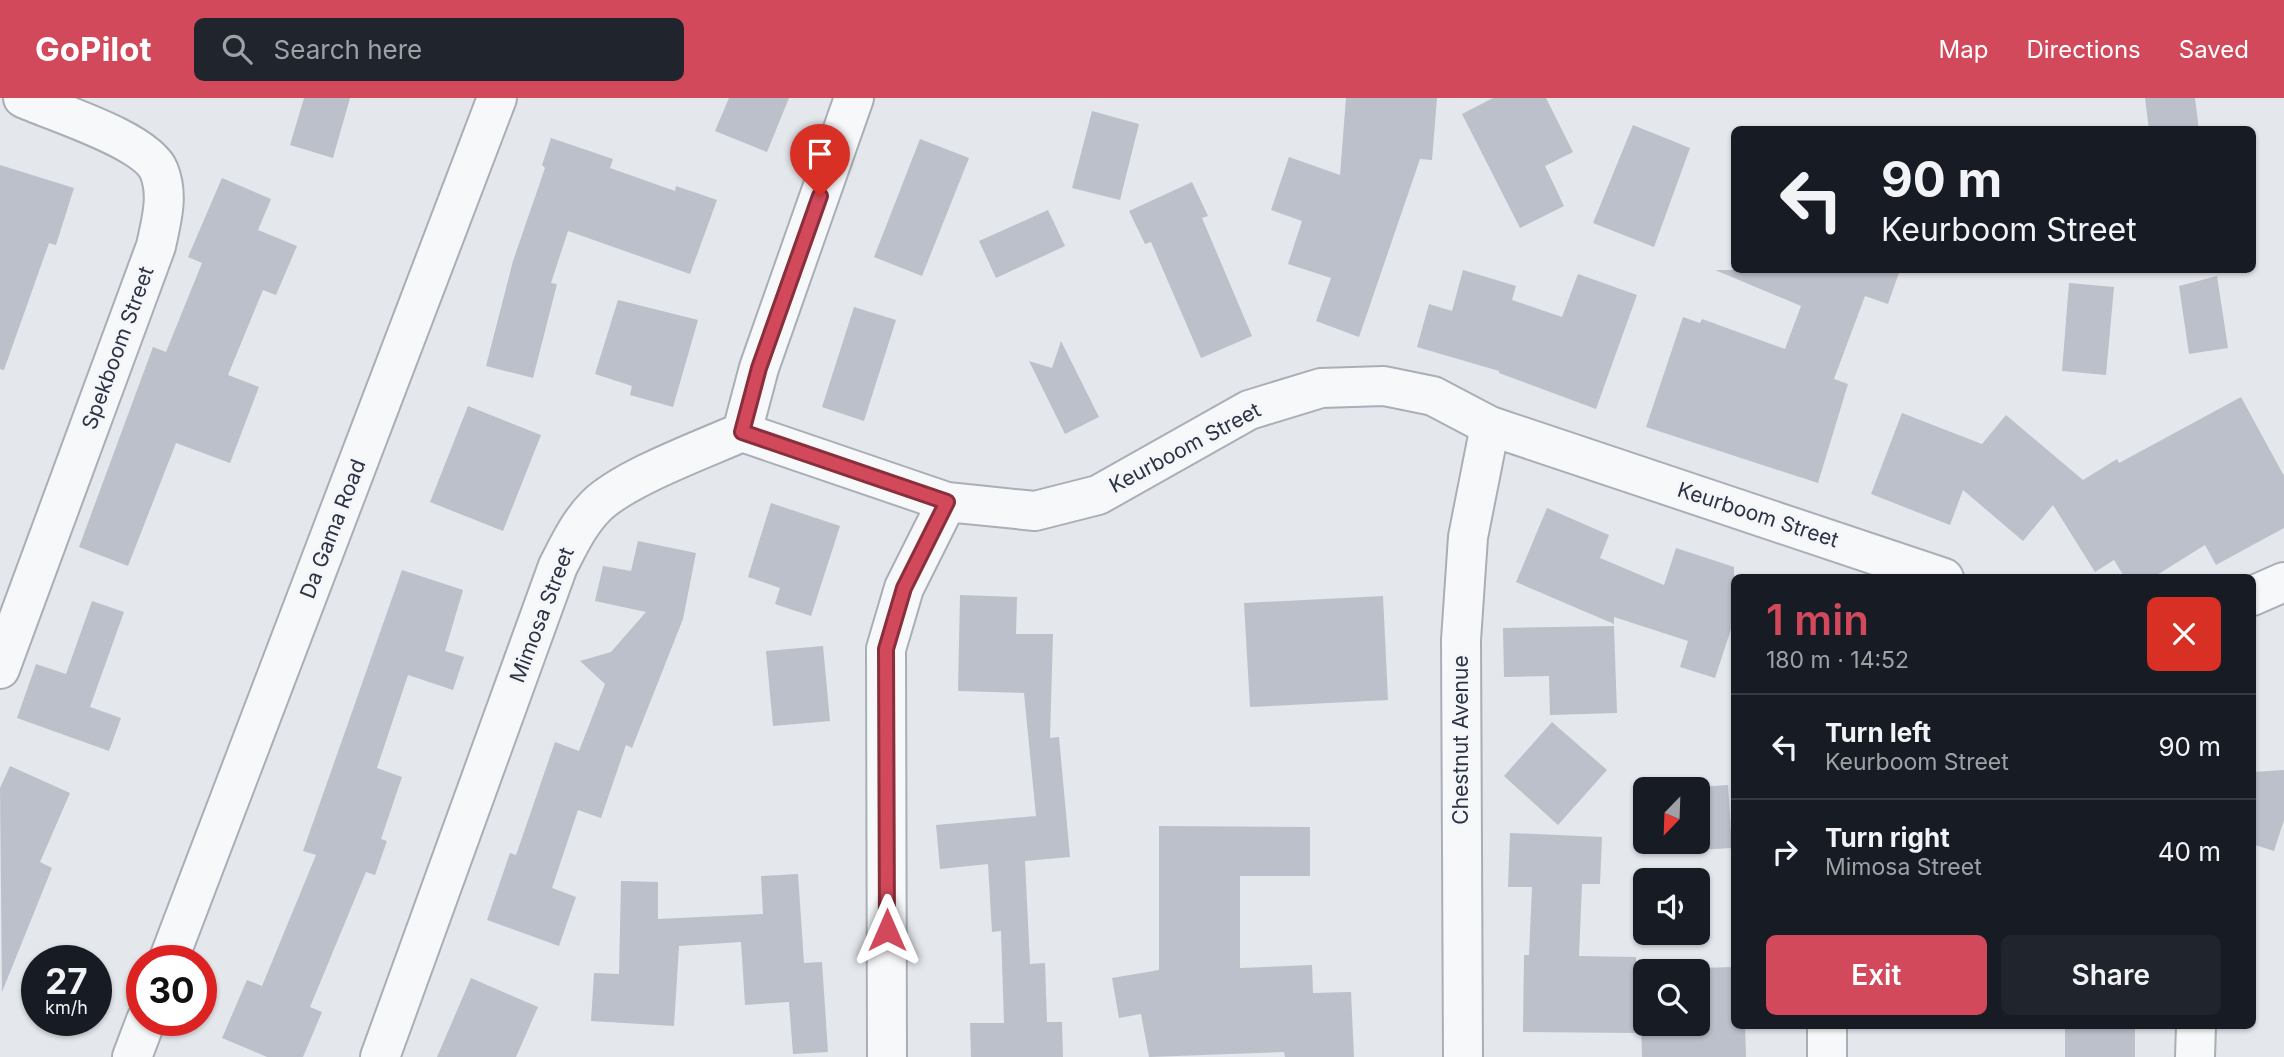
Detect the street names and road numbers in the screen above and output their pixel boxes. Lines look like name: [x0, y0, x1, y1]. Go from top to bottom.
street label: Spekboom Street: [76, 263, 159, 433]
street label: Keurboom Street: [1105, 397, 1265, 498]
street label: Da Gama Road: [295, 456, 371, 602]
street label: Keurboom Street: [1675, 477, 1842, 552]
street label: Mimosa Street: [504, 543, 579, 686]
street label: Chestnut Avenue: [1448, 655, 1473, 825]

